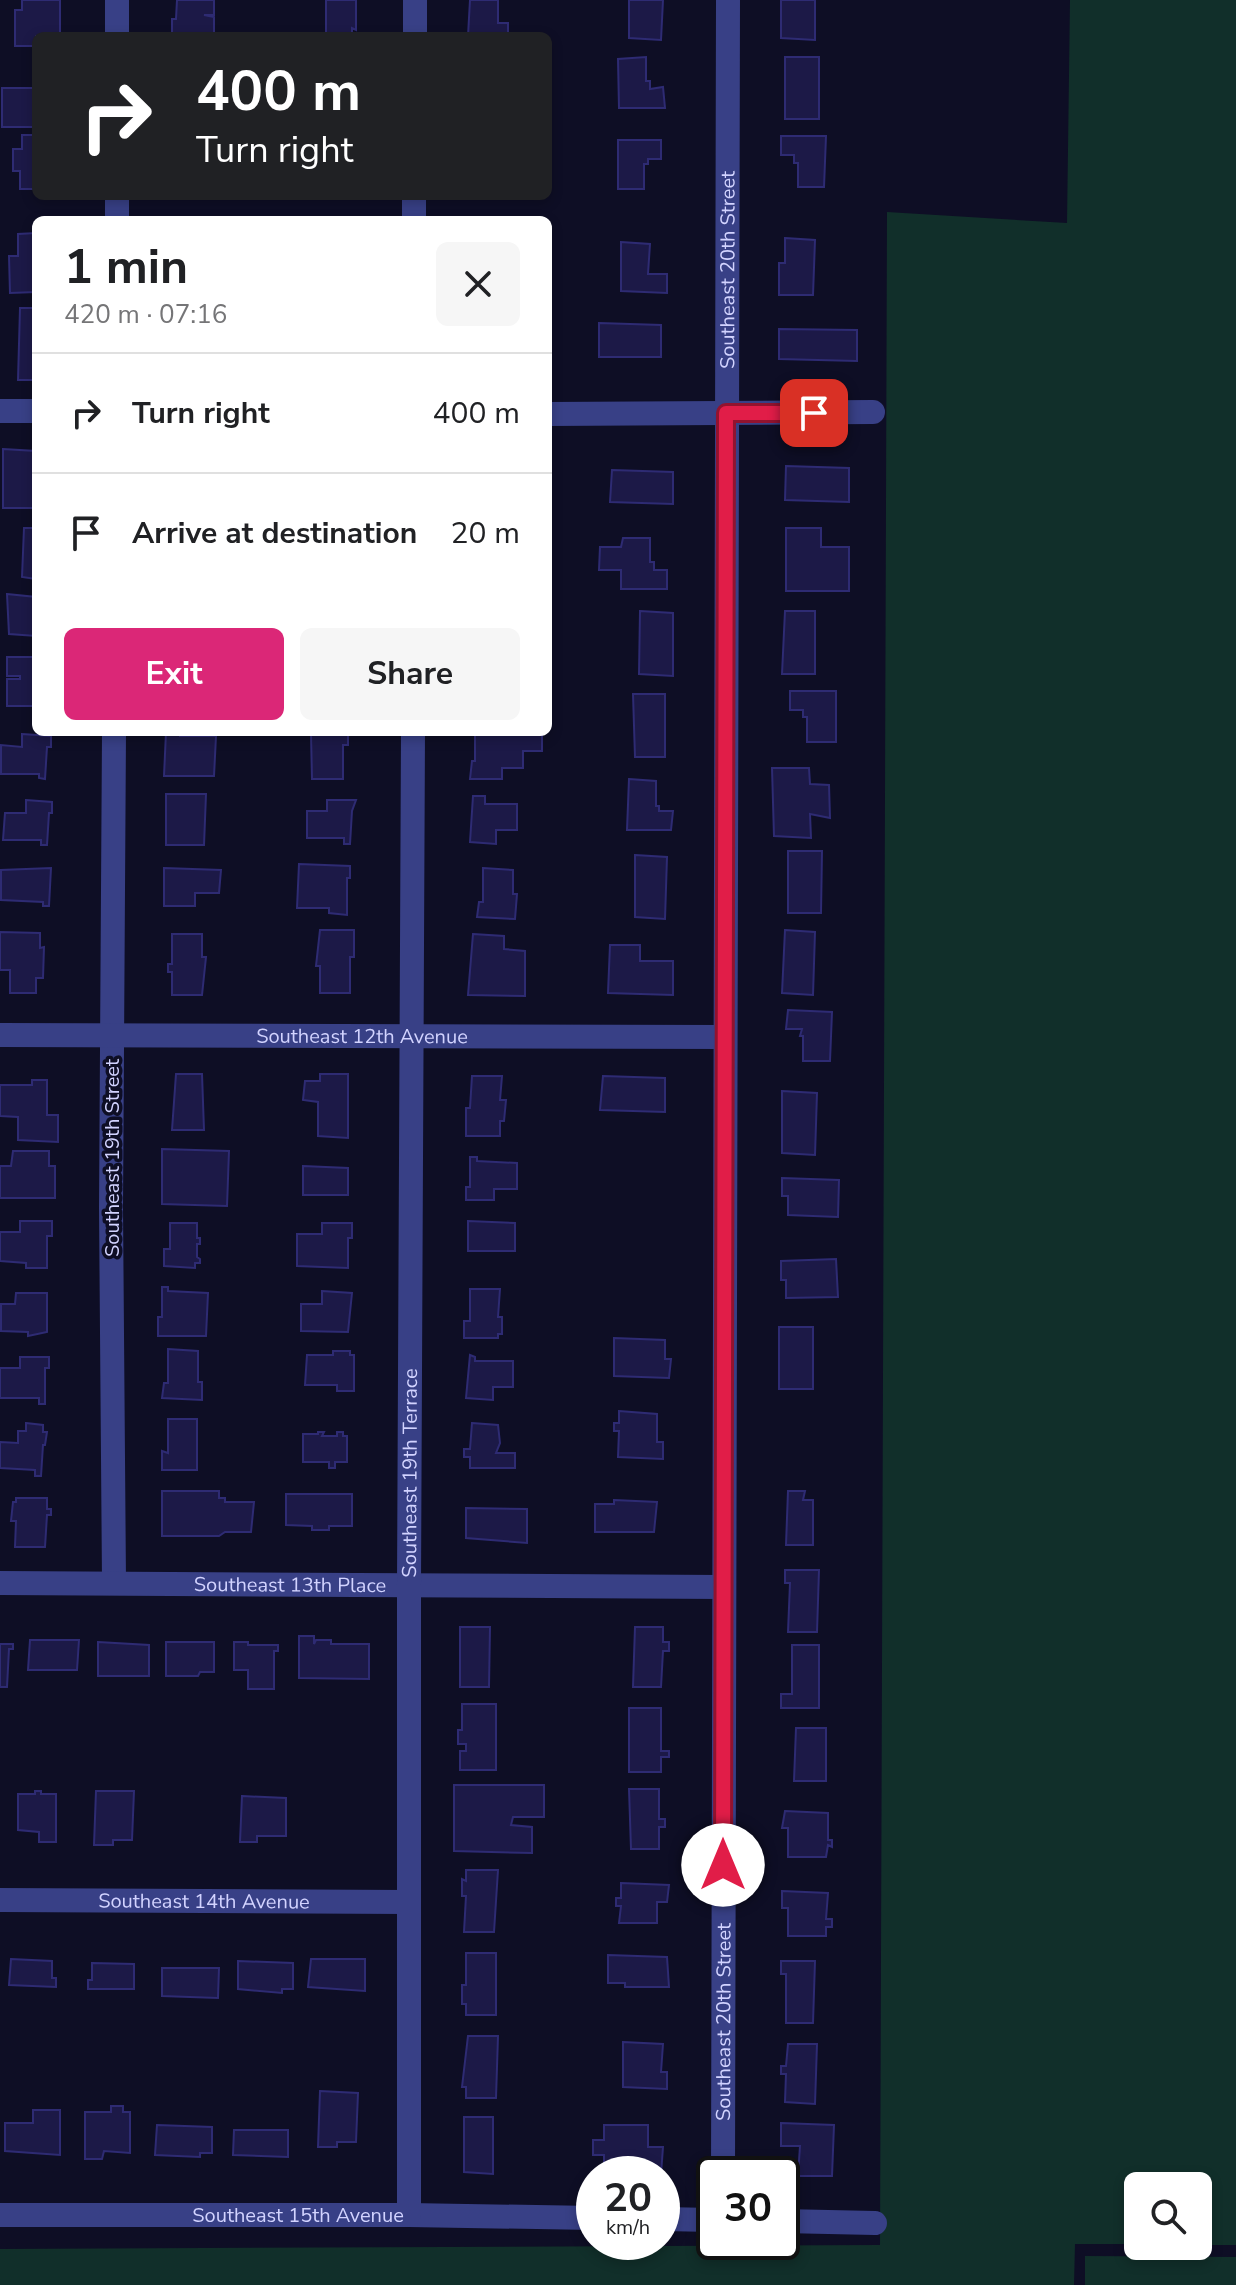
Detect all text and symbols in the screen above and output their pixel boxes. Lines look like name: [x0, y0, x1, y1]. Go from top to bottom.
text: 400 m: [196, 53, 361, 130]
icon: right: [64, 64, 168, 168]
text: Turn right: [196, 126, 353, 175]
street label: Southeast 20th Street: [714, 170, 742, 369]
text: 1 min: [64, 234, 188, 300]
button: close: [436, 242, 520, 326]
text: 420 m · 07:16: [64, 297, 227, 332]
pin: [780, 379, 848, 447]
icon: right: [64, 391, 108, 435]
icon: arrive: [792, 391, 836, 435]
text: Turn right: [132, 393, 270, 434]
text: 400 m: [433, 393, 520, 434]
icon: arrive: [64, 511, 108, 555]
text: Arrive at destination: [132, 513, 417, 554]
text: 20 m: [451, 513, 520, 554]
button: Exit: [64, 628, 284, 720]
button: Share: [300, 628, 520, 720]
street label: Southeast 12th Avenue: [256, 1023, 468, 1050]
street label: Southeast 19th Street: [99, 1058, 126, 1257]
street label: Southeast 19th Terrace: [396, 1368, 424, 1578]
street label: Southeast 13th Place: [194, 1571, 386, 1599]
position arrow: [681, 1823, 765, 1907]
street label: Southeast 14th Avenue: [98, 1887, 310, 1916]
street label: Southeast 20th Street: [710, 1922, 738, 2121]
speed limit sign: 30: [696, 2156, 800, 2260]
text: 20: [604, 2171, 652, 2225]
map controls: [1124, 2172, 1212, 2260]
button: search: [1124, 2172, 1212, 2260]
street label: Southeast 15th Avenue: [192, 2202, 404, 2229]
text: km/h: [606, 2214, 650, 2241]

